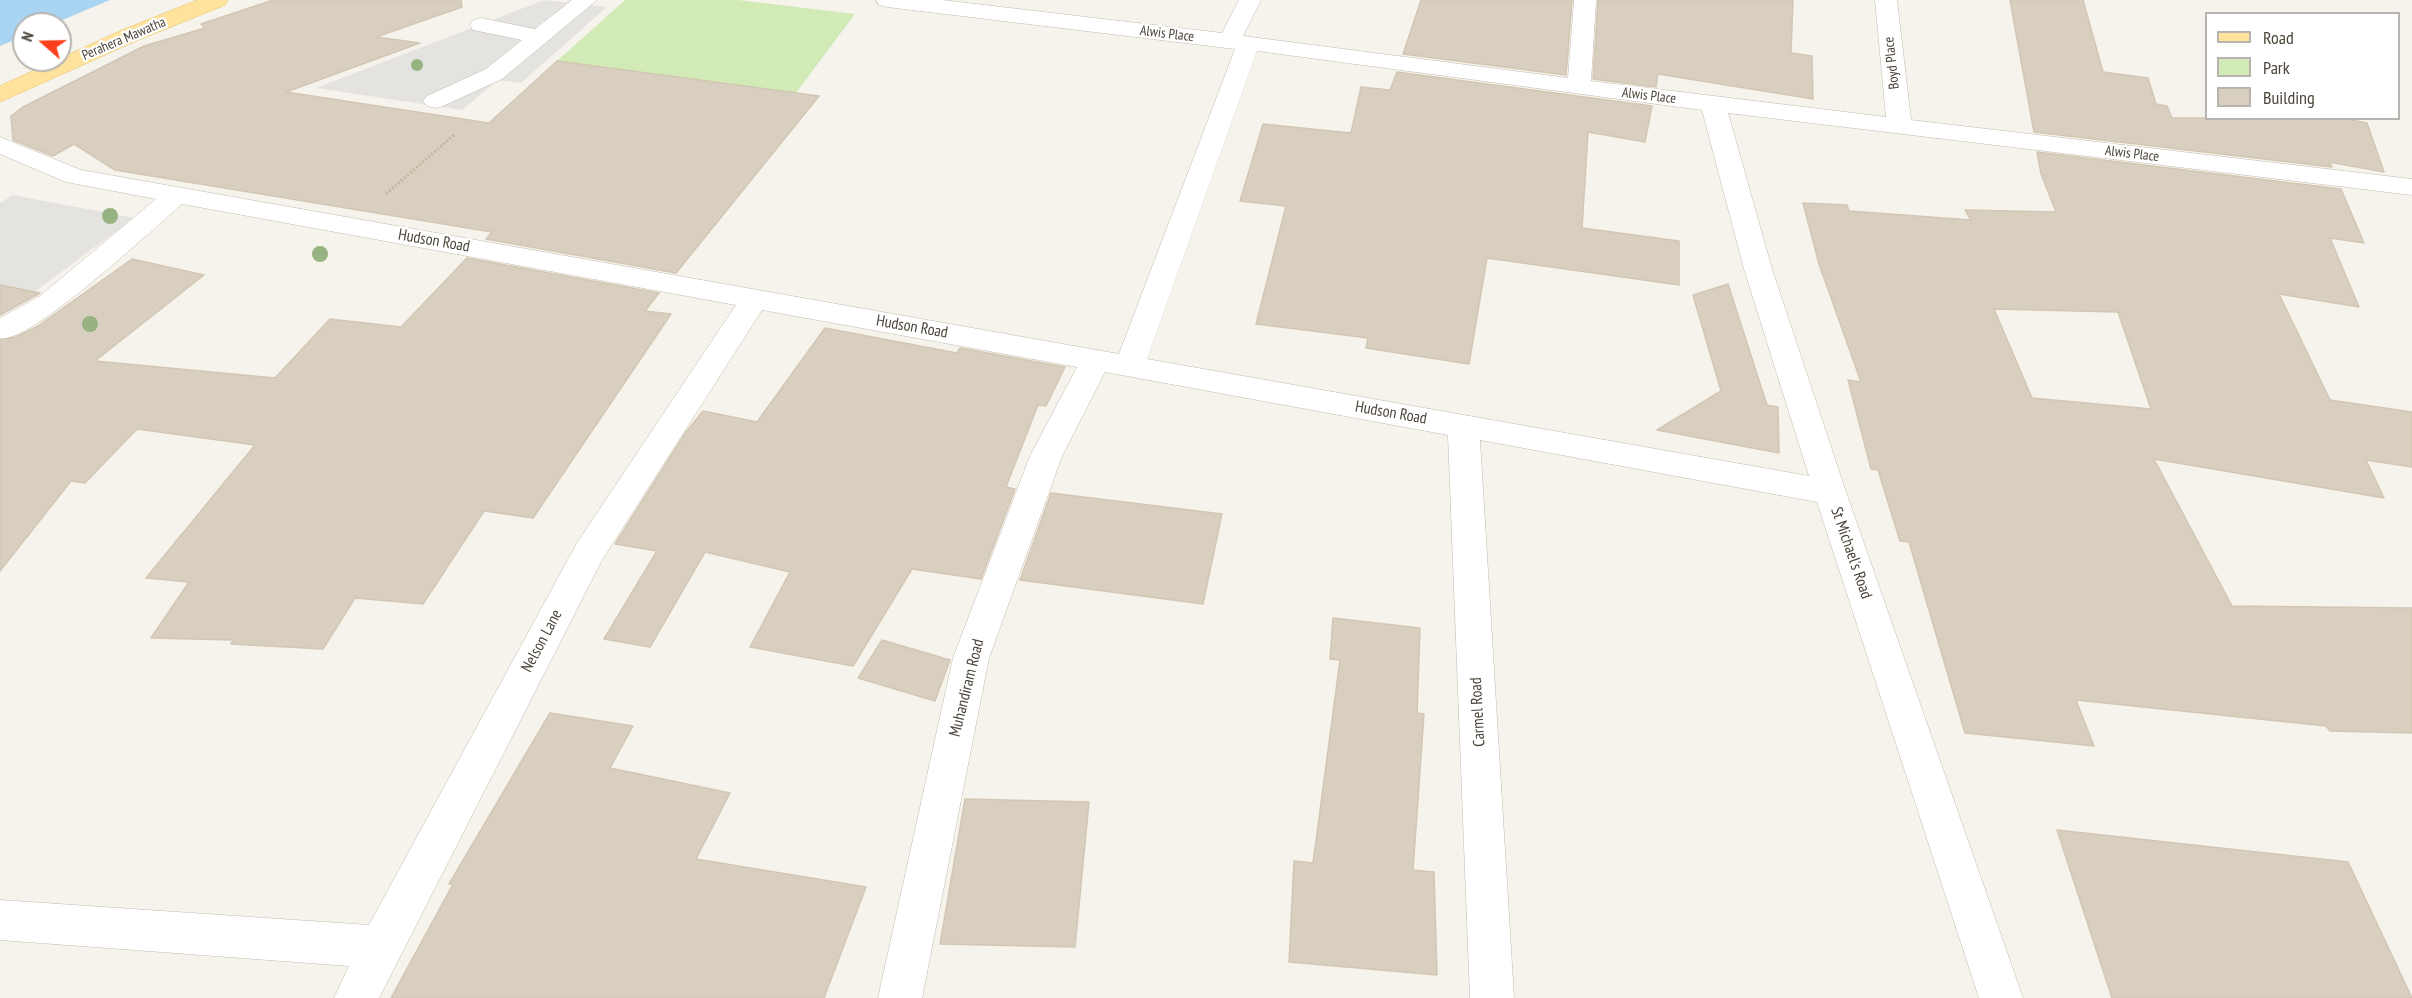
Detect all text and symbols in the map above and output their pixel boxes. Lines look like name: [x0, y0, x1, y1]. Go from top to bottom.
north arrow: [12, 12, 72, 72]
legend: [2205, 12, 2400, 120]
street label: Perahera Mawatha: [80, 14, 168, 64]
street label: Alwis Place: [1139, 22, 1195, 46]
text: Road: [2263, 26, 2294, 49]
text: N: [16, 29, 38, 44]
street label: Boyd Place: [1881, 36, 1903, 90]
text: Park: [2263, 56, 2290, 79]
street label: Alwis Place: [1621, 84, 1677, 108]
text: Building: [2263, 86, 2315, 109]
street label: Alwis Place: [2104, 142, 2160, 166]
street label: Hudson Road: [397, 225, 471, 257]
street label: Hudson Road: [875, 311, 949, 343]
street label: Hudson Road: [1354, 397, 1428, 429]
street label: St Michael's Road: [1826, 505, 1876, 601]
street label: Nelson Lane: [518, 606, 566, 676]
street label: Muhandiram Road: [946, 637, 988, 739]
street label: Carmel Road: [1467, 677, 1489, 747]

